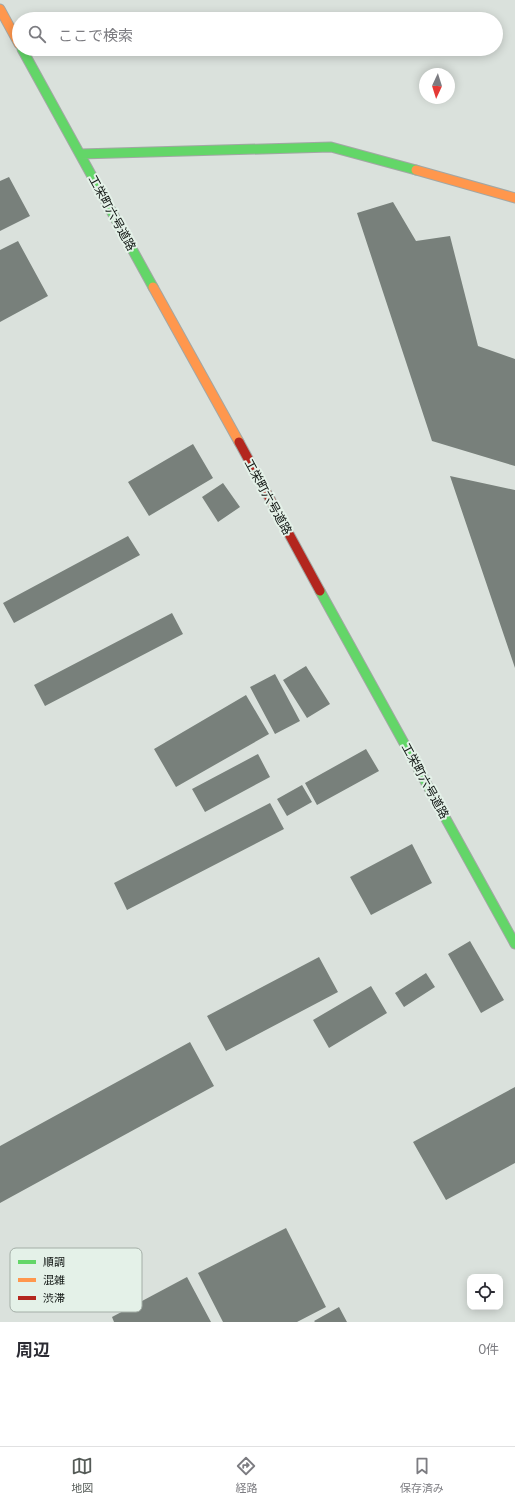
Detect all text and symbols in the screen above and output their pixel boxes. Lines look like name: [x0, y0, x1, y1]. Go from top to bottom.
search box: [12, 12, 503, 56]
icon: search: [26, 23, 48, 45]
text: ここで検索: [58, 26, 133, 44]
north arrow: [419, 68, 455, 104]
street label: 工栄町六号道路: [86, 172, 139, 253]
street label: 工栄町六号道路: [242, 456, 295, 537]
street label: 工栄町六号道路: [399, 740, 452, 821]
legend: [10, 1248, 142, 1312]
text: 順調: [43, 1255, 65, 1268]
text: 混雑: [43, 1273, 65, 1286]
map controls: [467, 1274, 503, 1310]
button: locate: [467, 1274, 503, 1310]
text: 渋滞: [43, 1291, 65, 1304]
text: 周辺: [16, 1339, 50, 1360]
text: 0件: [478, 1341, 499, 1357]
tab: 地図: [71, 1455, 93, 1495]
tab: 経路: [235, 1455, 257, 1495]
tab: 保存済み: [400, 1455, 444, 1495]

